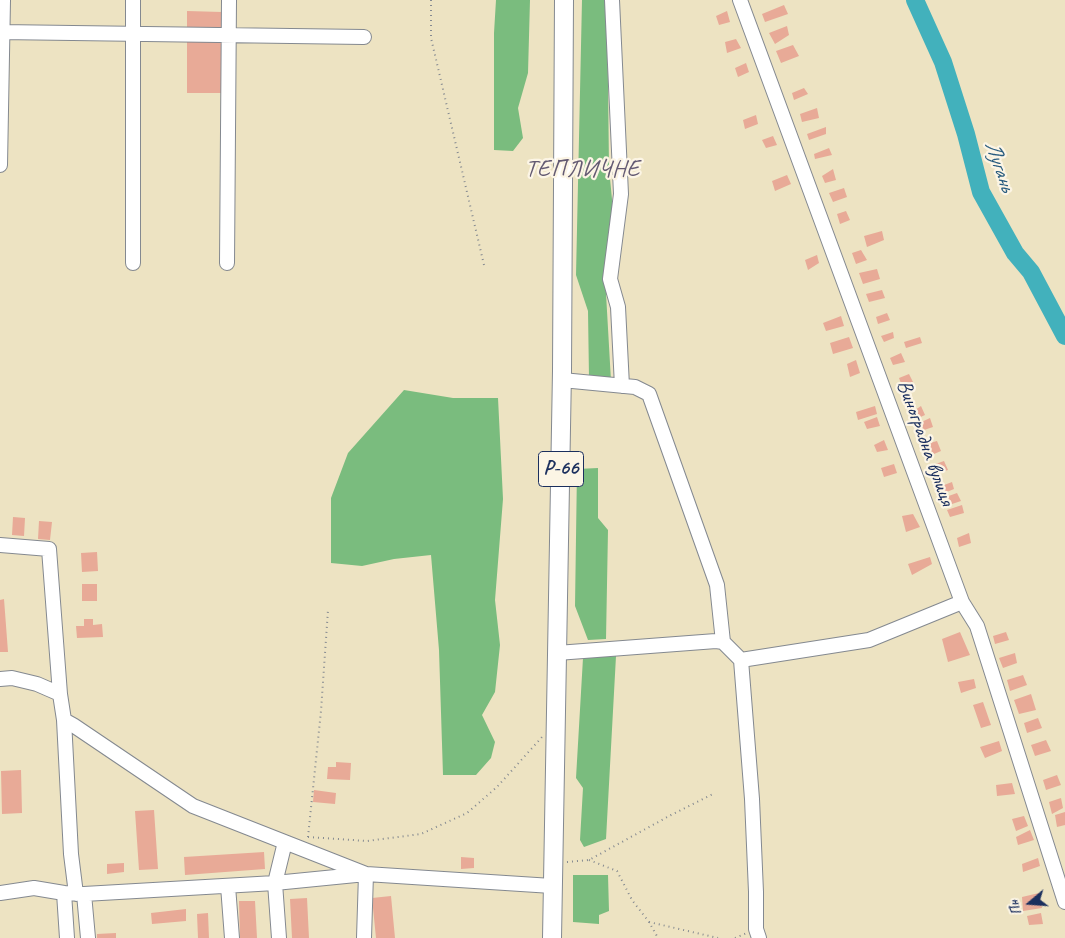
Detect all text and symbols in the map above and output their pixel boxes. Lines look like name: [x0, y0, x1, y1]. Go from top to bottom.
water label: Лугань: [978, 137, 1020, 195]
district label: ТЕПЛИЧНЕ: [525, 156, 641, 184]
street label: Виноградна вулиця: [891, 377, 959, 509]
road number: Р-66: [538, 452, 584, 486]
north arrow: [1005, 878, 1055, 928]
text: Пн: [1005, 898, 1026, 917]

